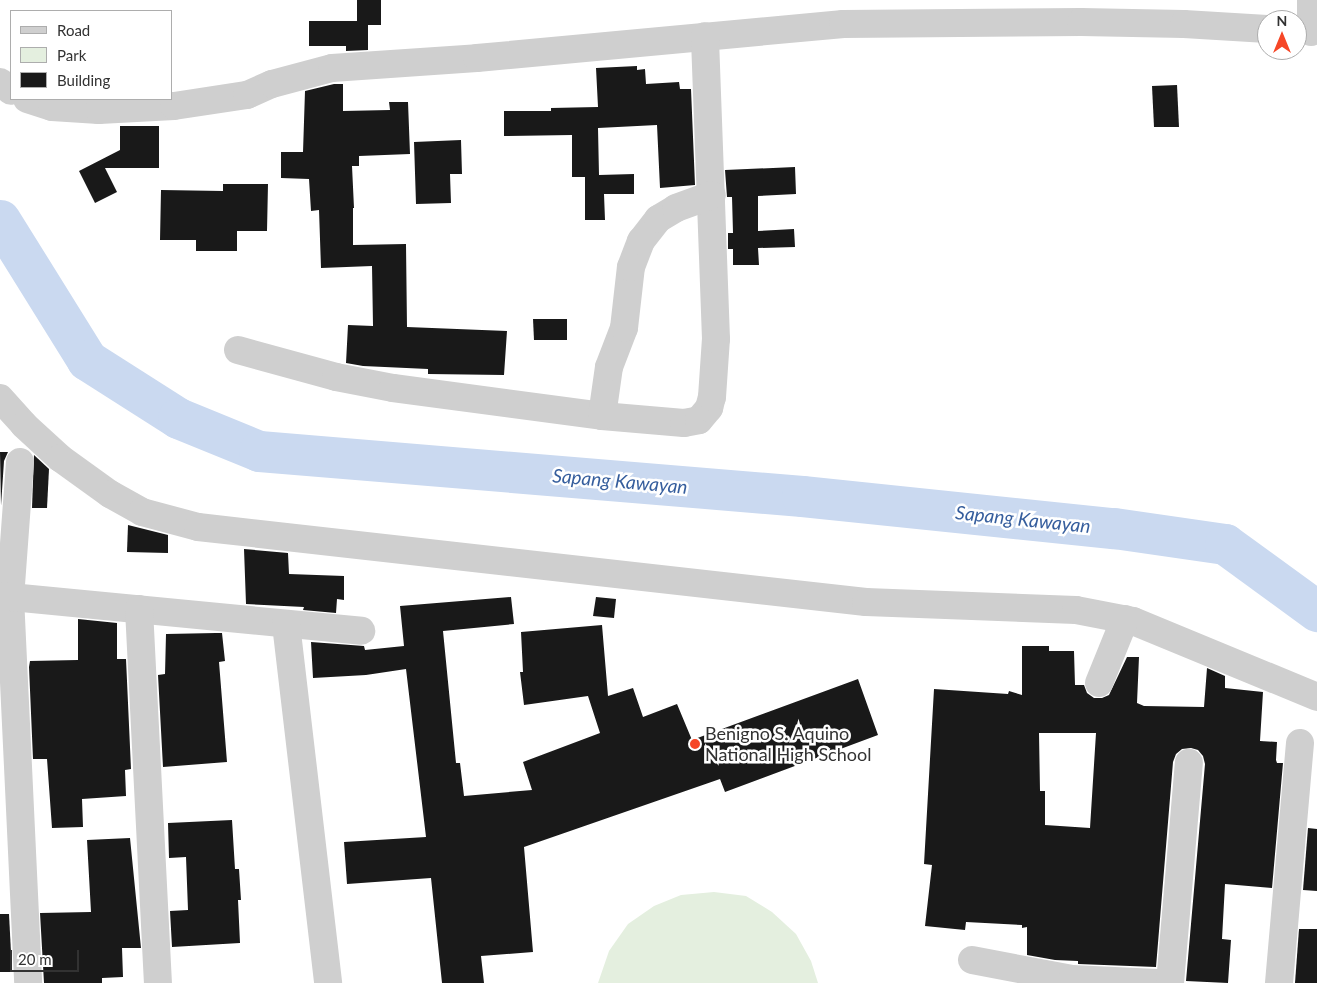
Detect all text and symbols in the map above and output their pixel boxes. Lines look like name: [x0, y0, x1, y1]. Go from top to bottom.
legend: [10, 10, 172, 100]
north arrow: [1257, 10, 1307, 60]
text: N: [1277, 12, 1287, 29]
text: Road: [57, 21, 90, 39]
text: Park: [57, 46, 86, 64]
text: Building: [57, 71, 110, 89]
water label: Sapang Kawayan: [552, 464, 688, 498]
water label: Sapang Kawayan: [954, 501, 1092, 537]
place label: Benigno S. Aquino National High School: [705, 723, 871, 766]
marker: Benigno S. Aquino National High School: [689, 738, 701, 750]
scale bar: [12, 940, 81, 972]
text: 20 m: [18, 950, 52, 968]

